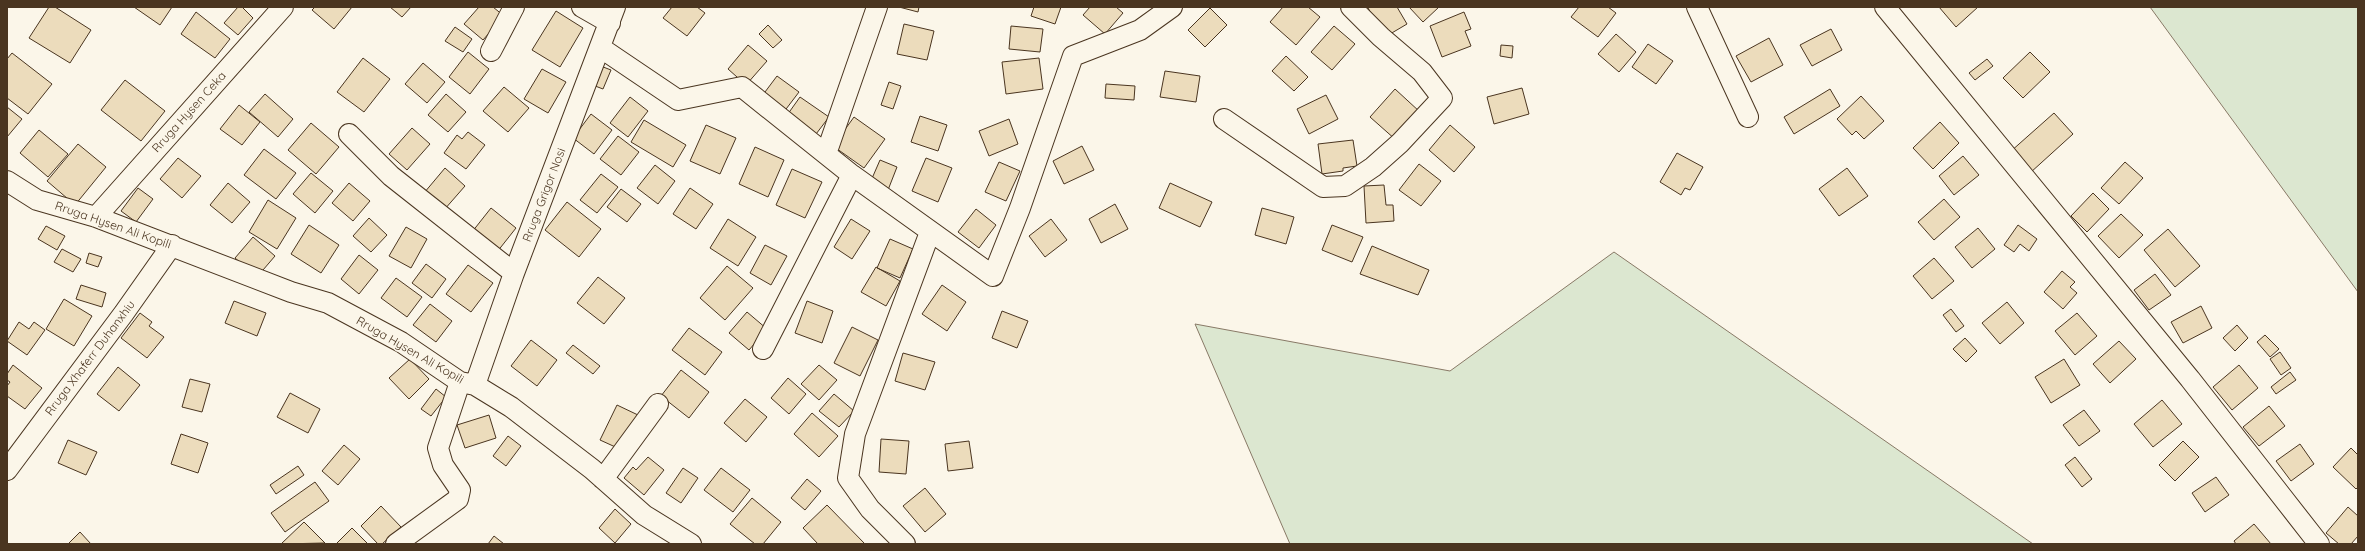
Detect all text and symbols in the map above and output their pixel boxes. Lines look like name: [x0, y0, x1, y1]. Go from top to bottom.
street label: Rruga Hysen Ceka: [148, 68, 229, 155]
street label: Rruga Grigor Nosi: [519, 146, 568, 244]
street label: Rruga Hysen Ali Kopili: [53, 198, 173, 251]
street label: Rruga Xhaferr Duhanxhiu: [41, 297, 138, 418]
street label: Rruga Hysen Ali Kopili: [354, 313, 467, 387]

